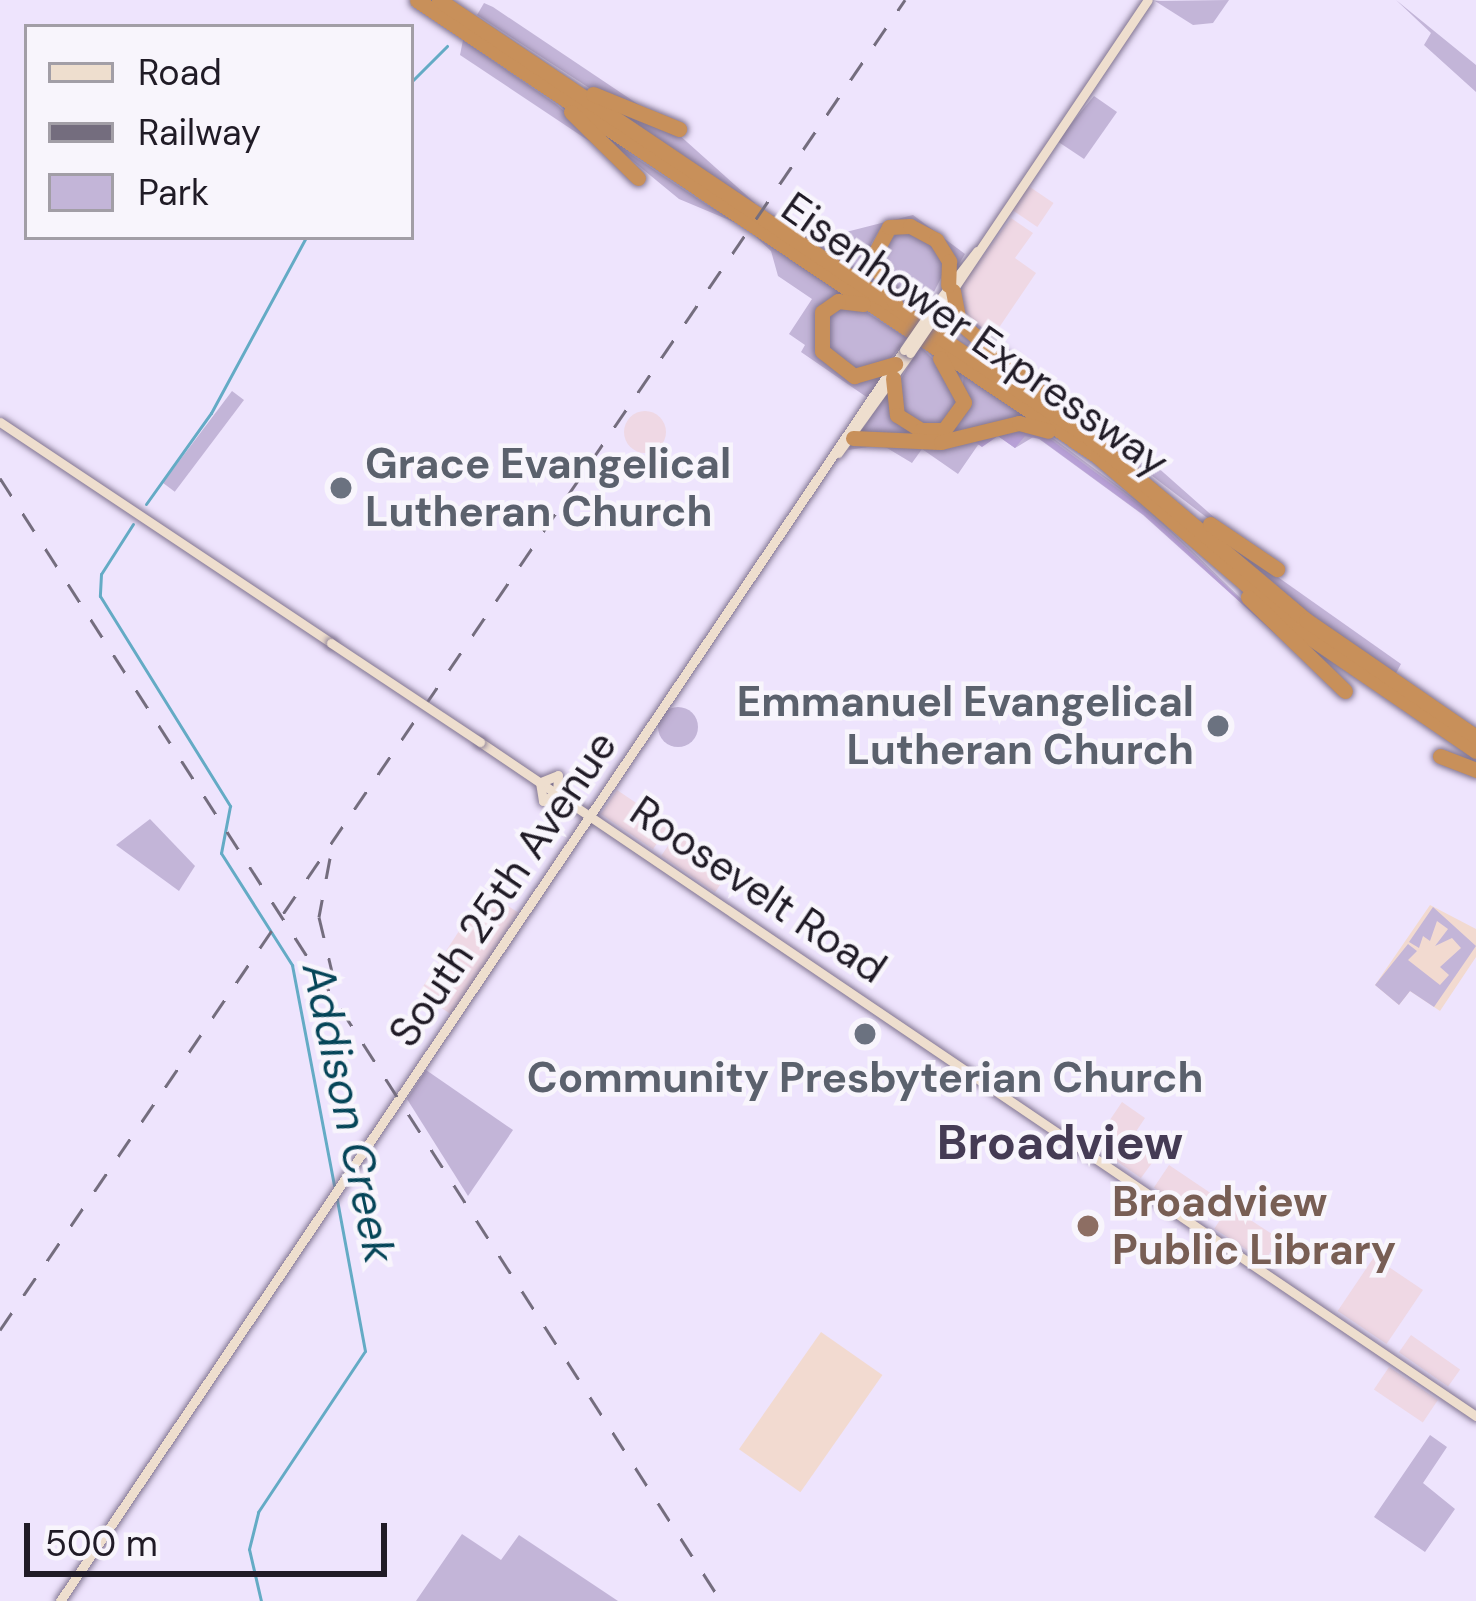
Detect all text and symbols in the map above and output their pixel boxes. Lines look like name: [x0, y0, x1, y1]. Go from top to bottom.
legend: [24, 24, 414, 240]
text: Road: [138, 49, 222, 96]
text: Railway: [138, 109, 261, 156]
text: Park: [138, 169, 209, 216]
street label: Eisenhower Expressway: [772, 182, 1178, 488]
place label: Grace Evangelical Lutheran Church: [365, 439, 731, 538]
marker: Grace Evangelical Lutheran Church: [328, 475, 354, 501]
place label: Emmanuel Evangelical Lutheran Church: [737, 677, 1194, 776]
marker: Emmanuel Evangelical Lutheran Church: [1205, 713, 1231, 739]
street label: South 25th Avenue: [379, 722, 627, 1056]
street label: Roosevelt Road: [621, 786, 895, 994]
water label: Addison Creek: [291, 958, 407, 1268]
marker: Community Presbyterian Church: [852, 1021, 878, 1047]
place label: Community Presbyterian Church: [527, 1053, 1203, 1103]
district label: Broadview: [937, 1114, 1183, 1172]
place label: Broadview Public Library: [1112, 1177, 1396, 1276]
marker: Broadview Public Library: [1075, 1213, 1101, 1239]
scale bar: [30, 1499, 393, 1573]
text: 500 m: [45, 1520, 158, 1567]

